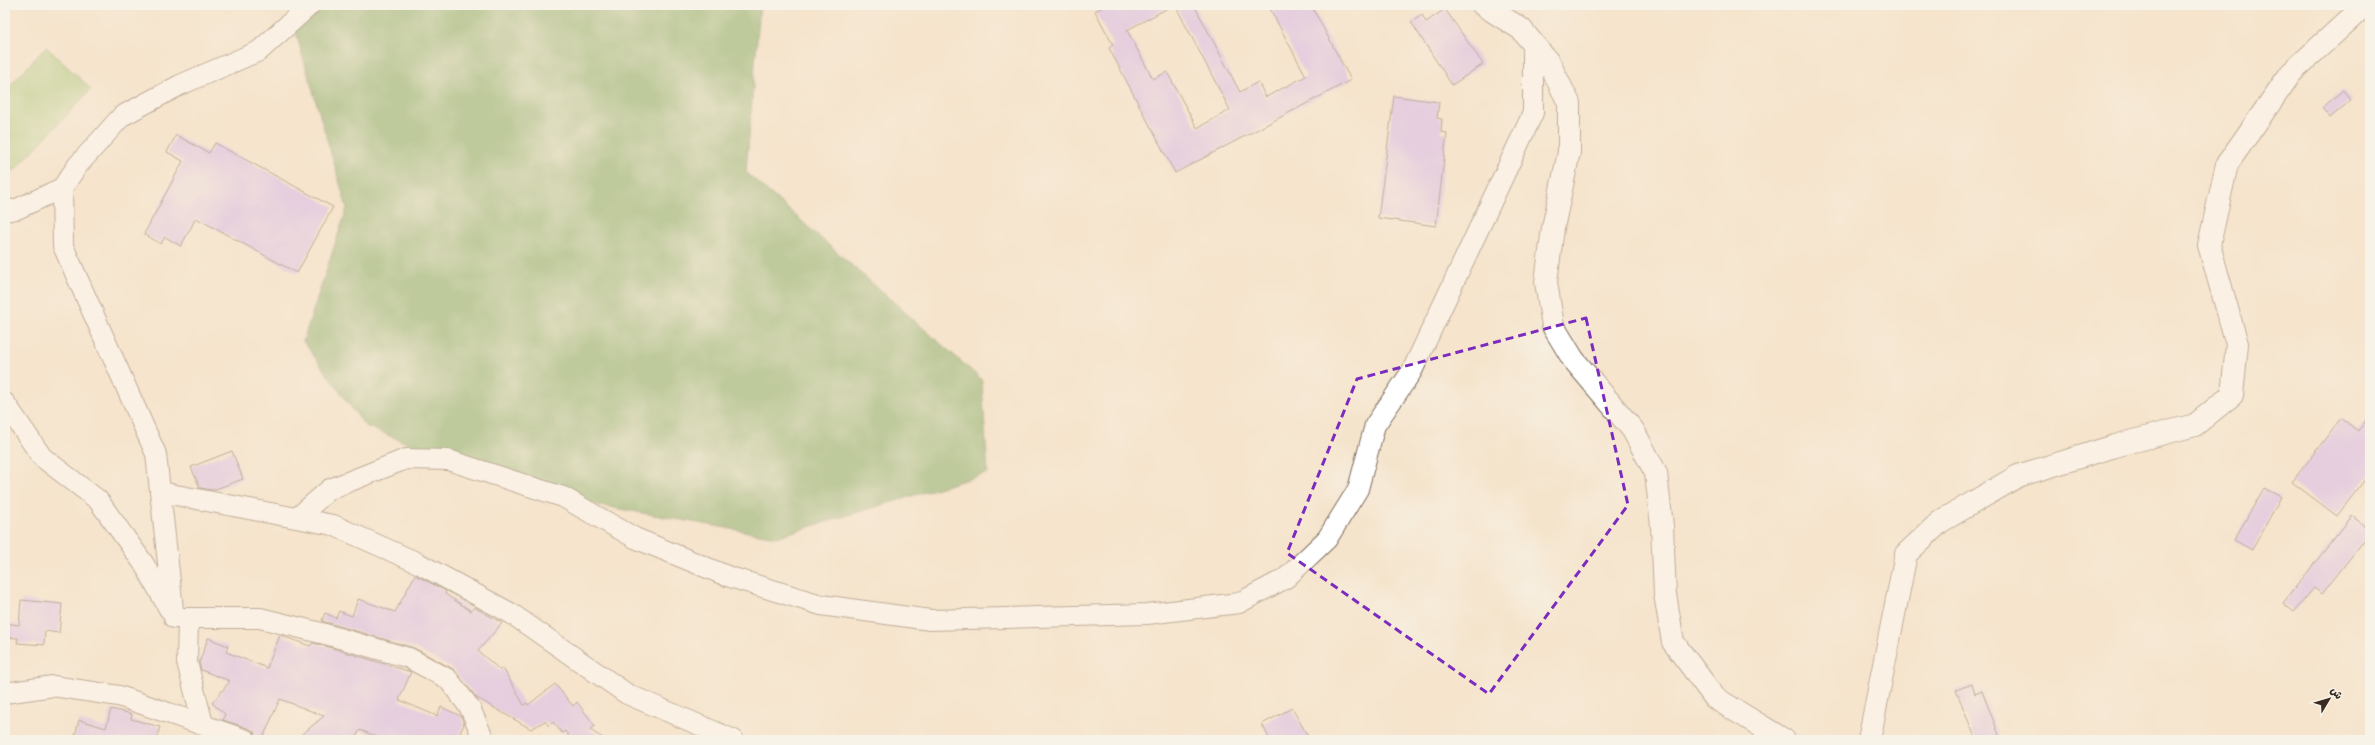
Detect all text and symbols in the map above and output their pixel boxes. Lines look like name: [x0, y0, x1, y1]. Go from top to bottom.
north arrow: [2309, 679, 2349, 719]
text: ش: [2327, 684, 2346, 703]

